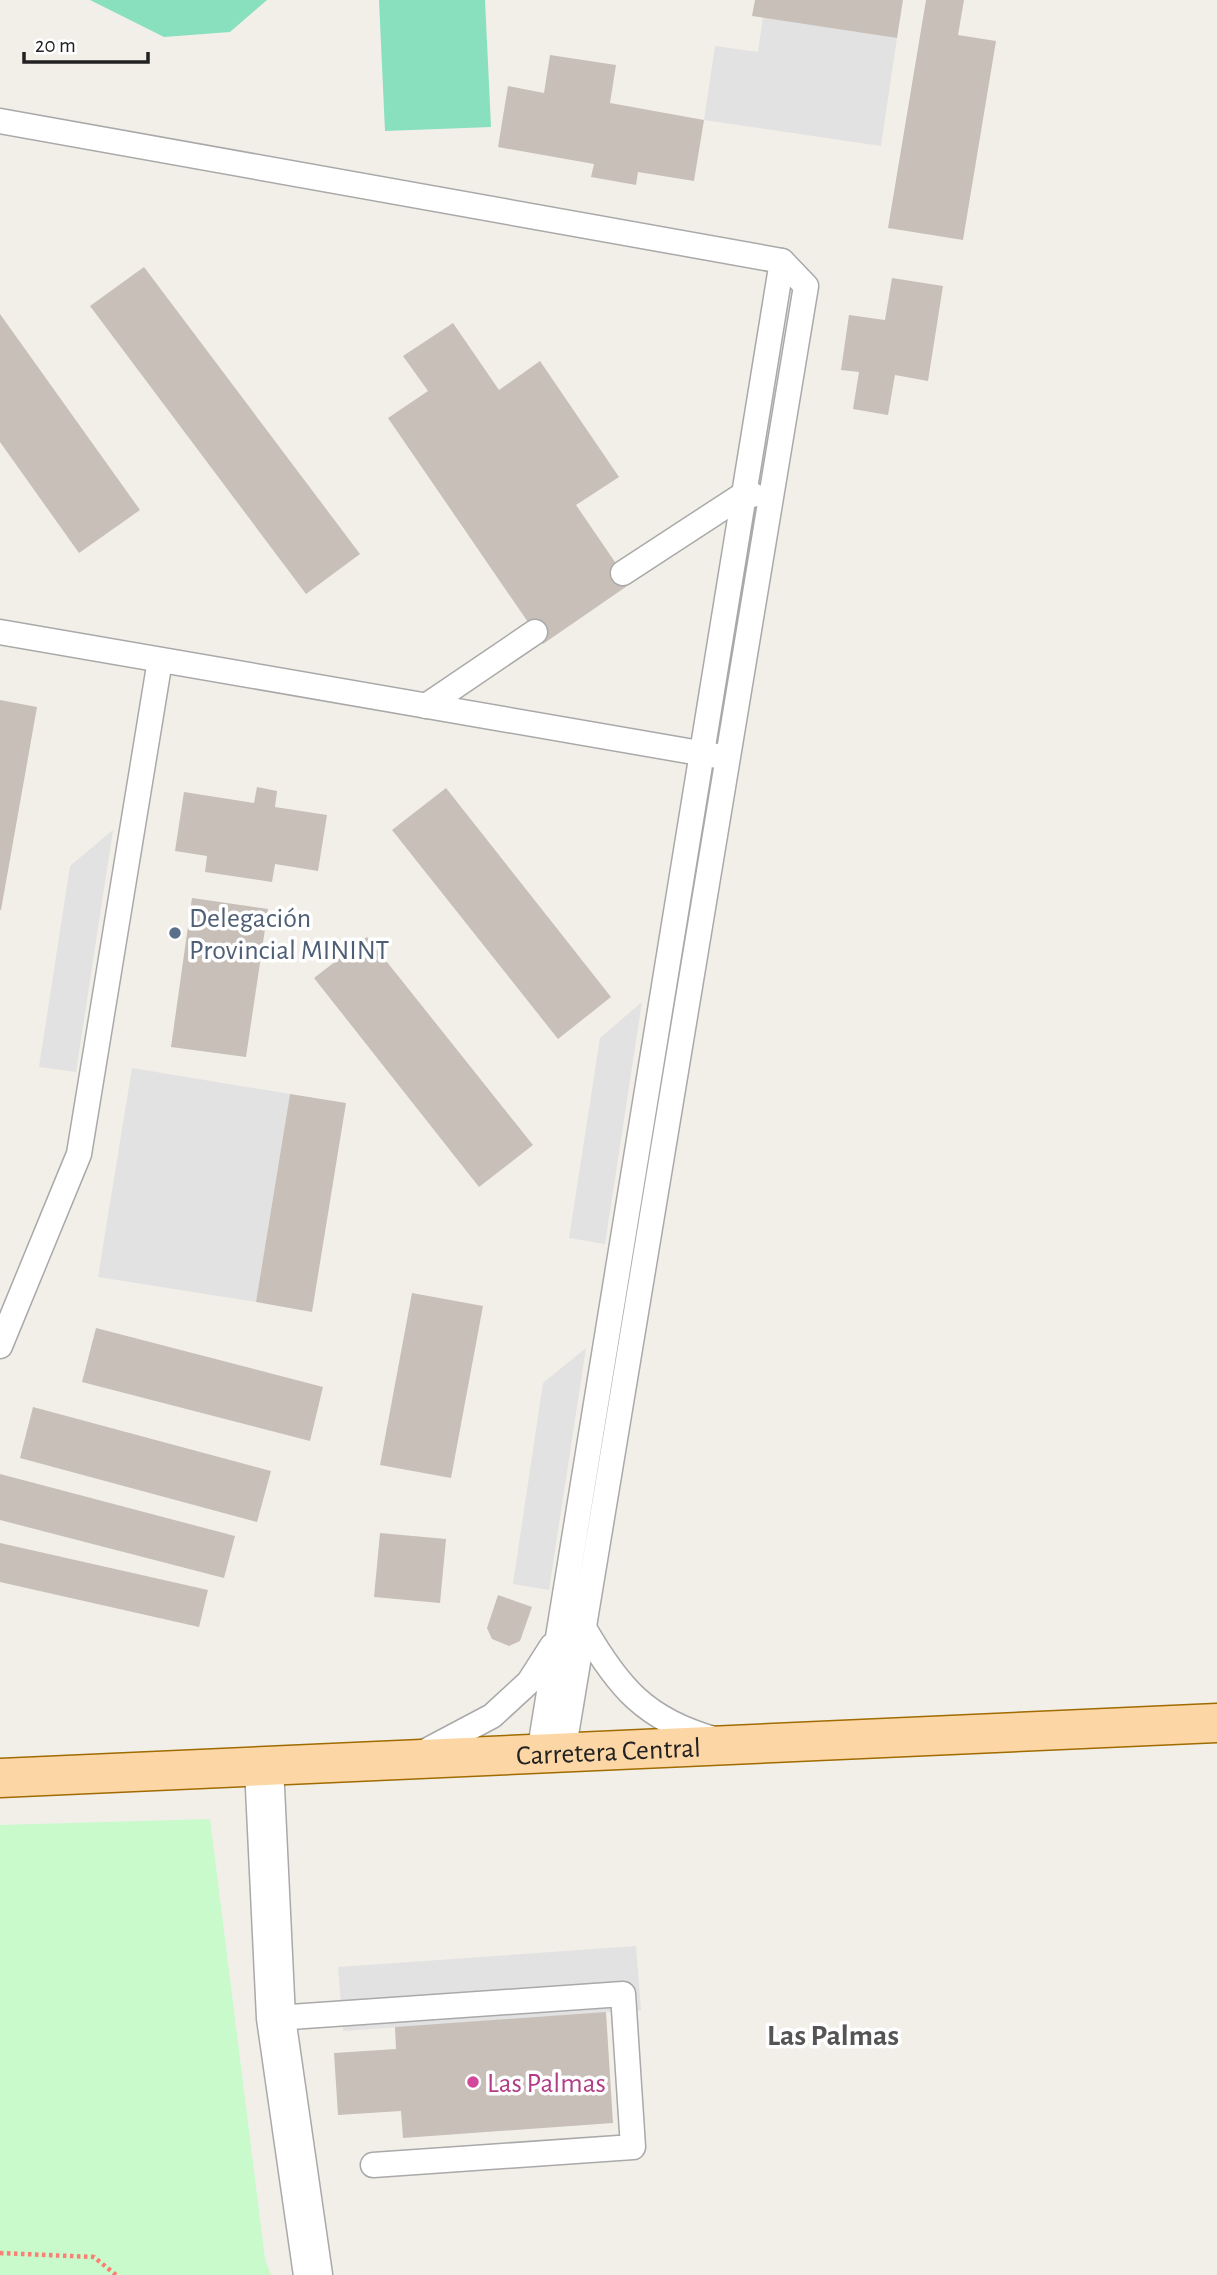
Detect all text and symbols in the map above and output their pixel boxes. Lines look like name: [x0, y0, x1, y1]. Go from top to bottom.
scale bar: [24, 21, 149, 65]
text: 20 m: [35, 35, 76, 56]
place label: Delegación Provincial MININT: [189, 905, 390, 965]
marker: Delegación Provincial MININT: [167, 925, 183, 941]
street label: Carretera Central: [515, 1734, 701, 1771]
district label: Las Palmas: [767, 2021, 899, 2051]
place label: Las Palmas: [487, 2070, 606, 2098]
marker: Las Palmas: [465, 2074, 481, 2090]

